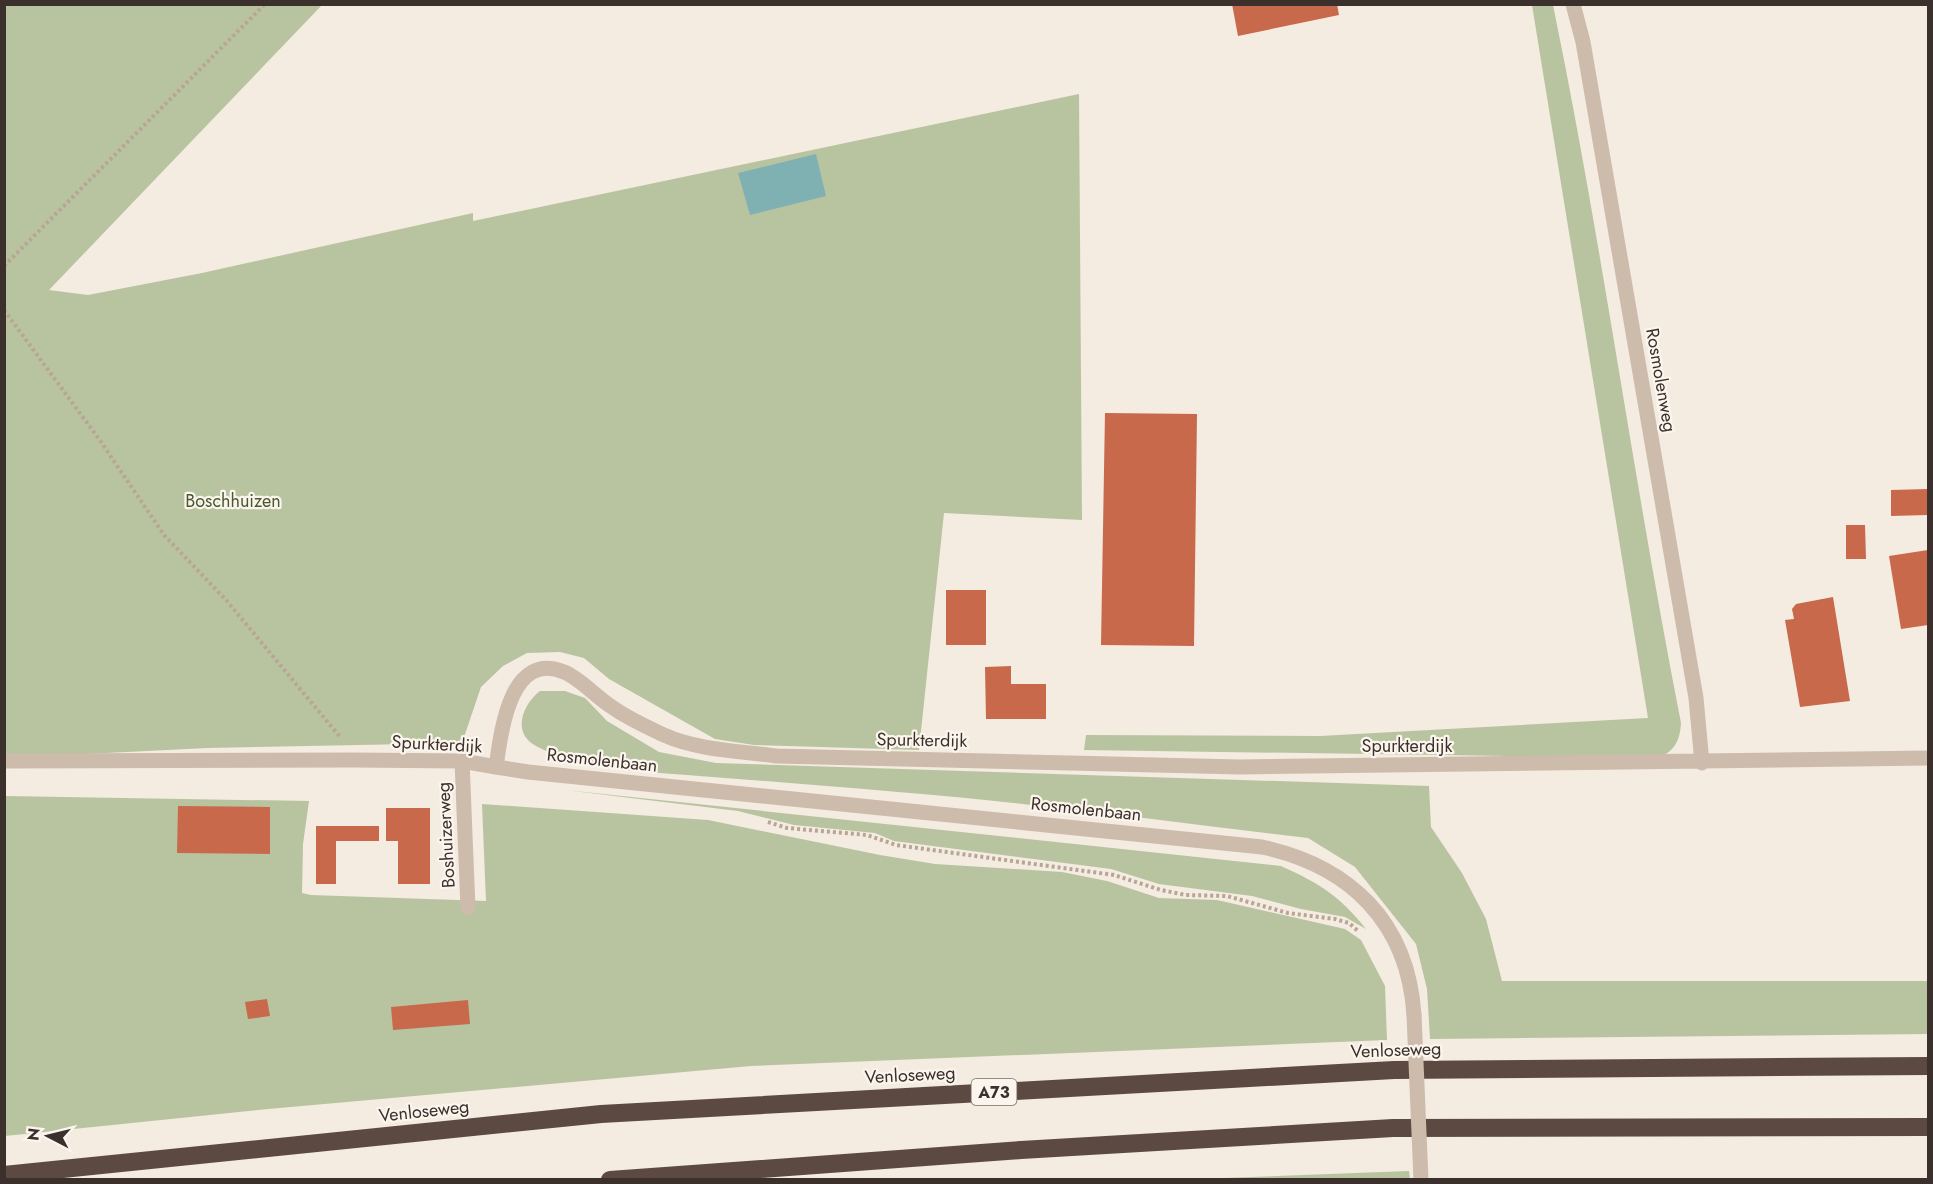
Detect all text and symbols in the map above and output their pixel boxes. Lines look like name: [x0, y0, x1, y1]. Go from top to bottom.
street label: Rosmolenweg: [1639, 326, 1683, 434]
park label: Boschhuizen: [185, 488, 281, 514]
street label: Spurkterdijk: [876, 726, 968, 754]
street label: Spurkterdijk: [391, 729, 483, 759]
street label: Spurkterdijk: [1362, 733, 1452, 759]
street label: Rosmolenbaan: [545, 741, 659, 779]
street label: Boshuizerweg: [430, 781, 462, 889]
street label: Rosmolenbaan: [1029, 790, 1143, 828]
street label: Venloseweg: [1350, 1035, 1442, 1065]
street label: Venloseweg: [864, 1060, 956, 1090]
road number: A73: [972, 1079, 1016, 1105]
street label: Venloseweg: [377, 1093, 471, 1129]
north arrow: [18, 1106, 78, 1166]
text: N: [21, 1127, 46, 1142]

